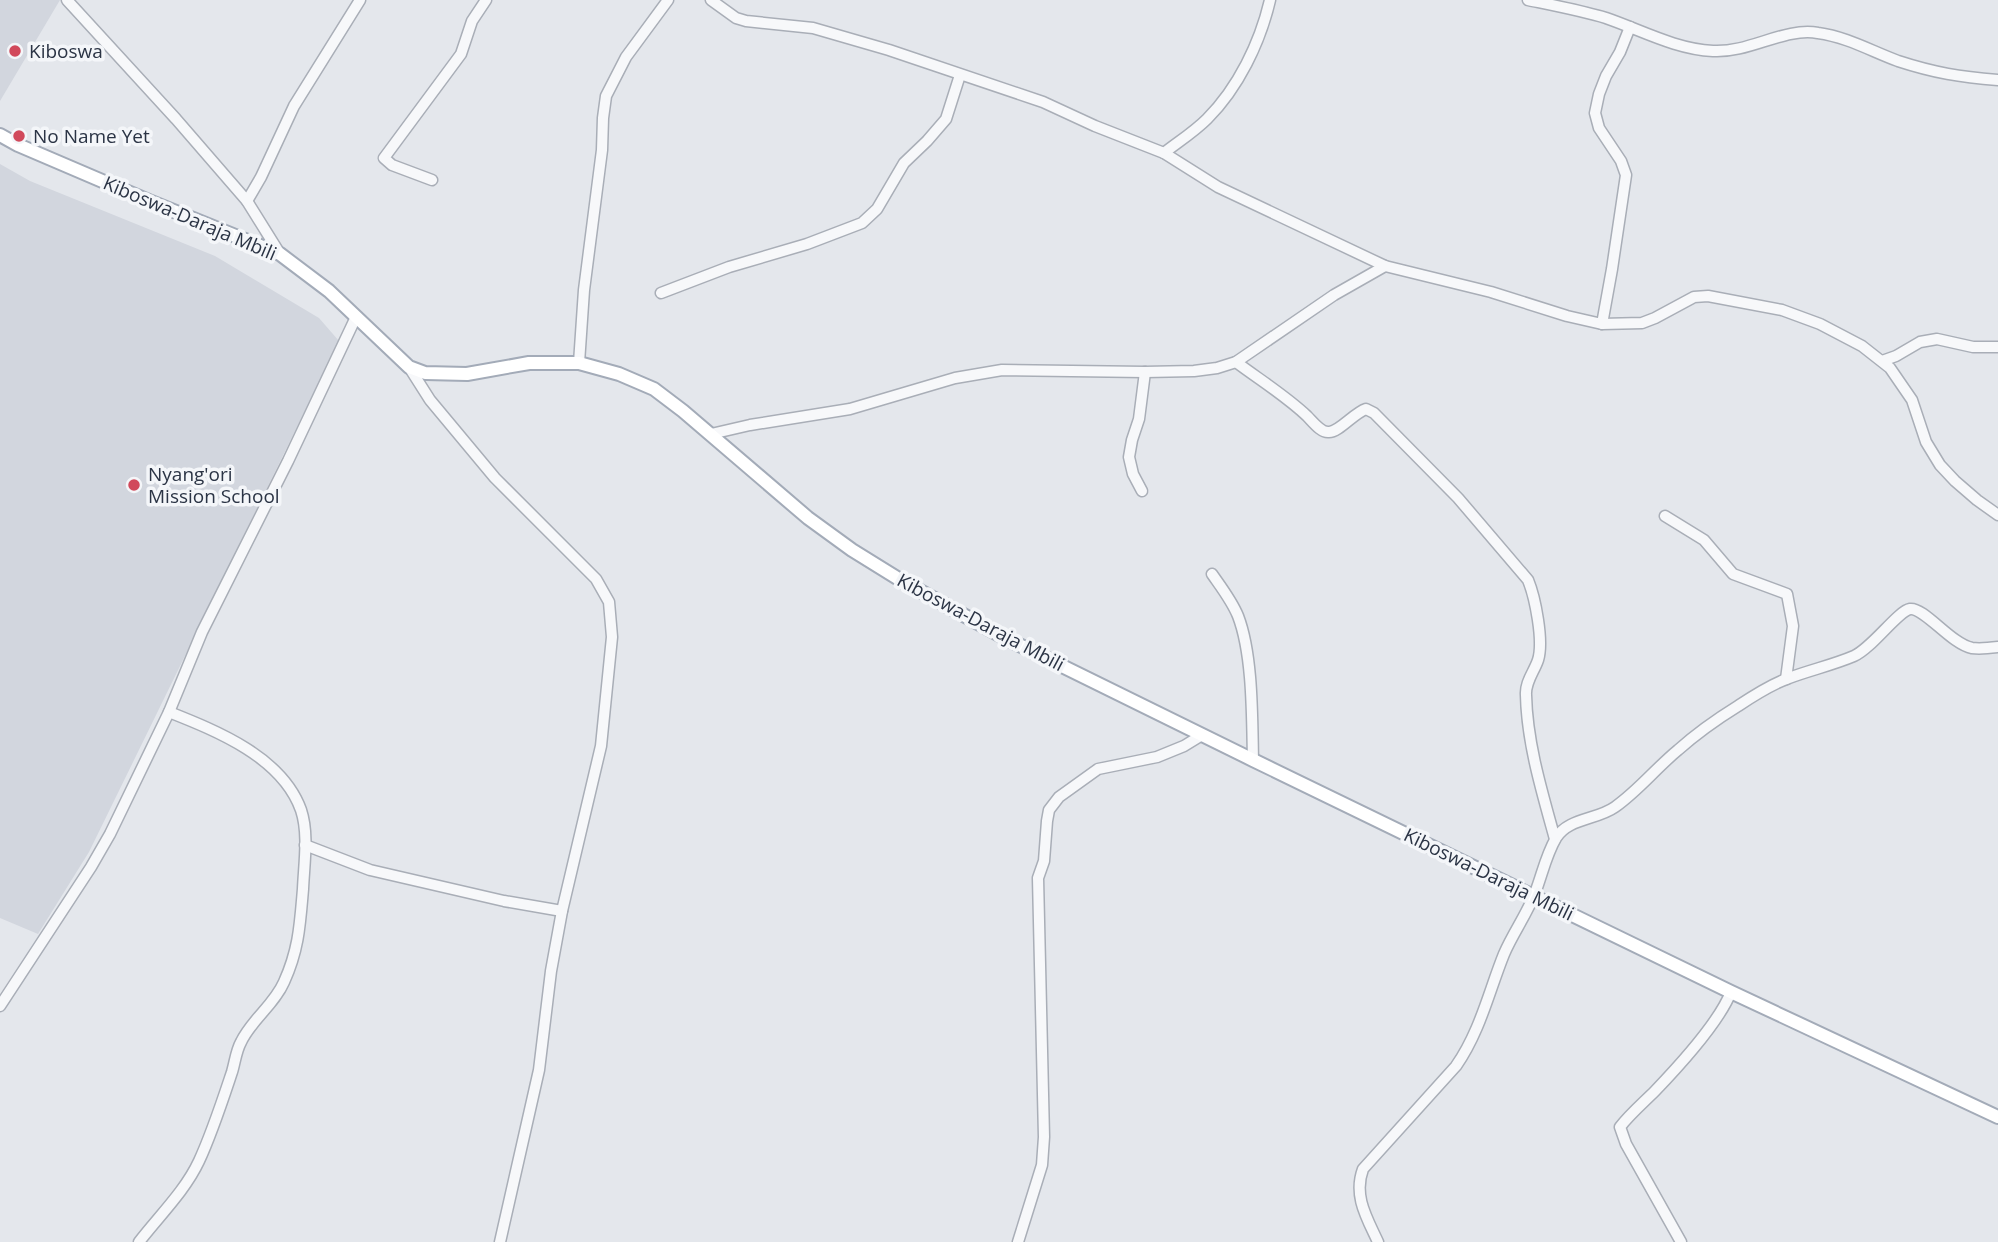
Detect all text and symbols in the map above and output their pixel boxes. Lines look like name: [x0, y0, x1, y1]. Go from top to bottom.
place label: Kiboswa: [29, 38, 103, 64]
marker: Kiboswa: [7, 43, 23, 59]
place label: No Name Yet: [33, 123, 150, 149]
marker: No Name Yet: [11, 128, 27, 144]
street label: Kiboswa-Daraja Mbili: [99, 170, 281, 266]
place label: Nyang'ori Mission School: [148, 461, 280, 509]
marker: Nyang'ori Mission School: [126, 477, 142, 493]
street label: Kiboswa-Daraja Mbili: [893, 567, 1069, 677]
street label: Kiboswa-Daraja Mbili: [1400, 822, 1578, 926]

